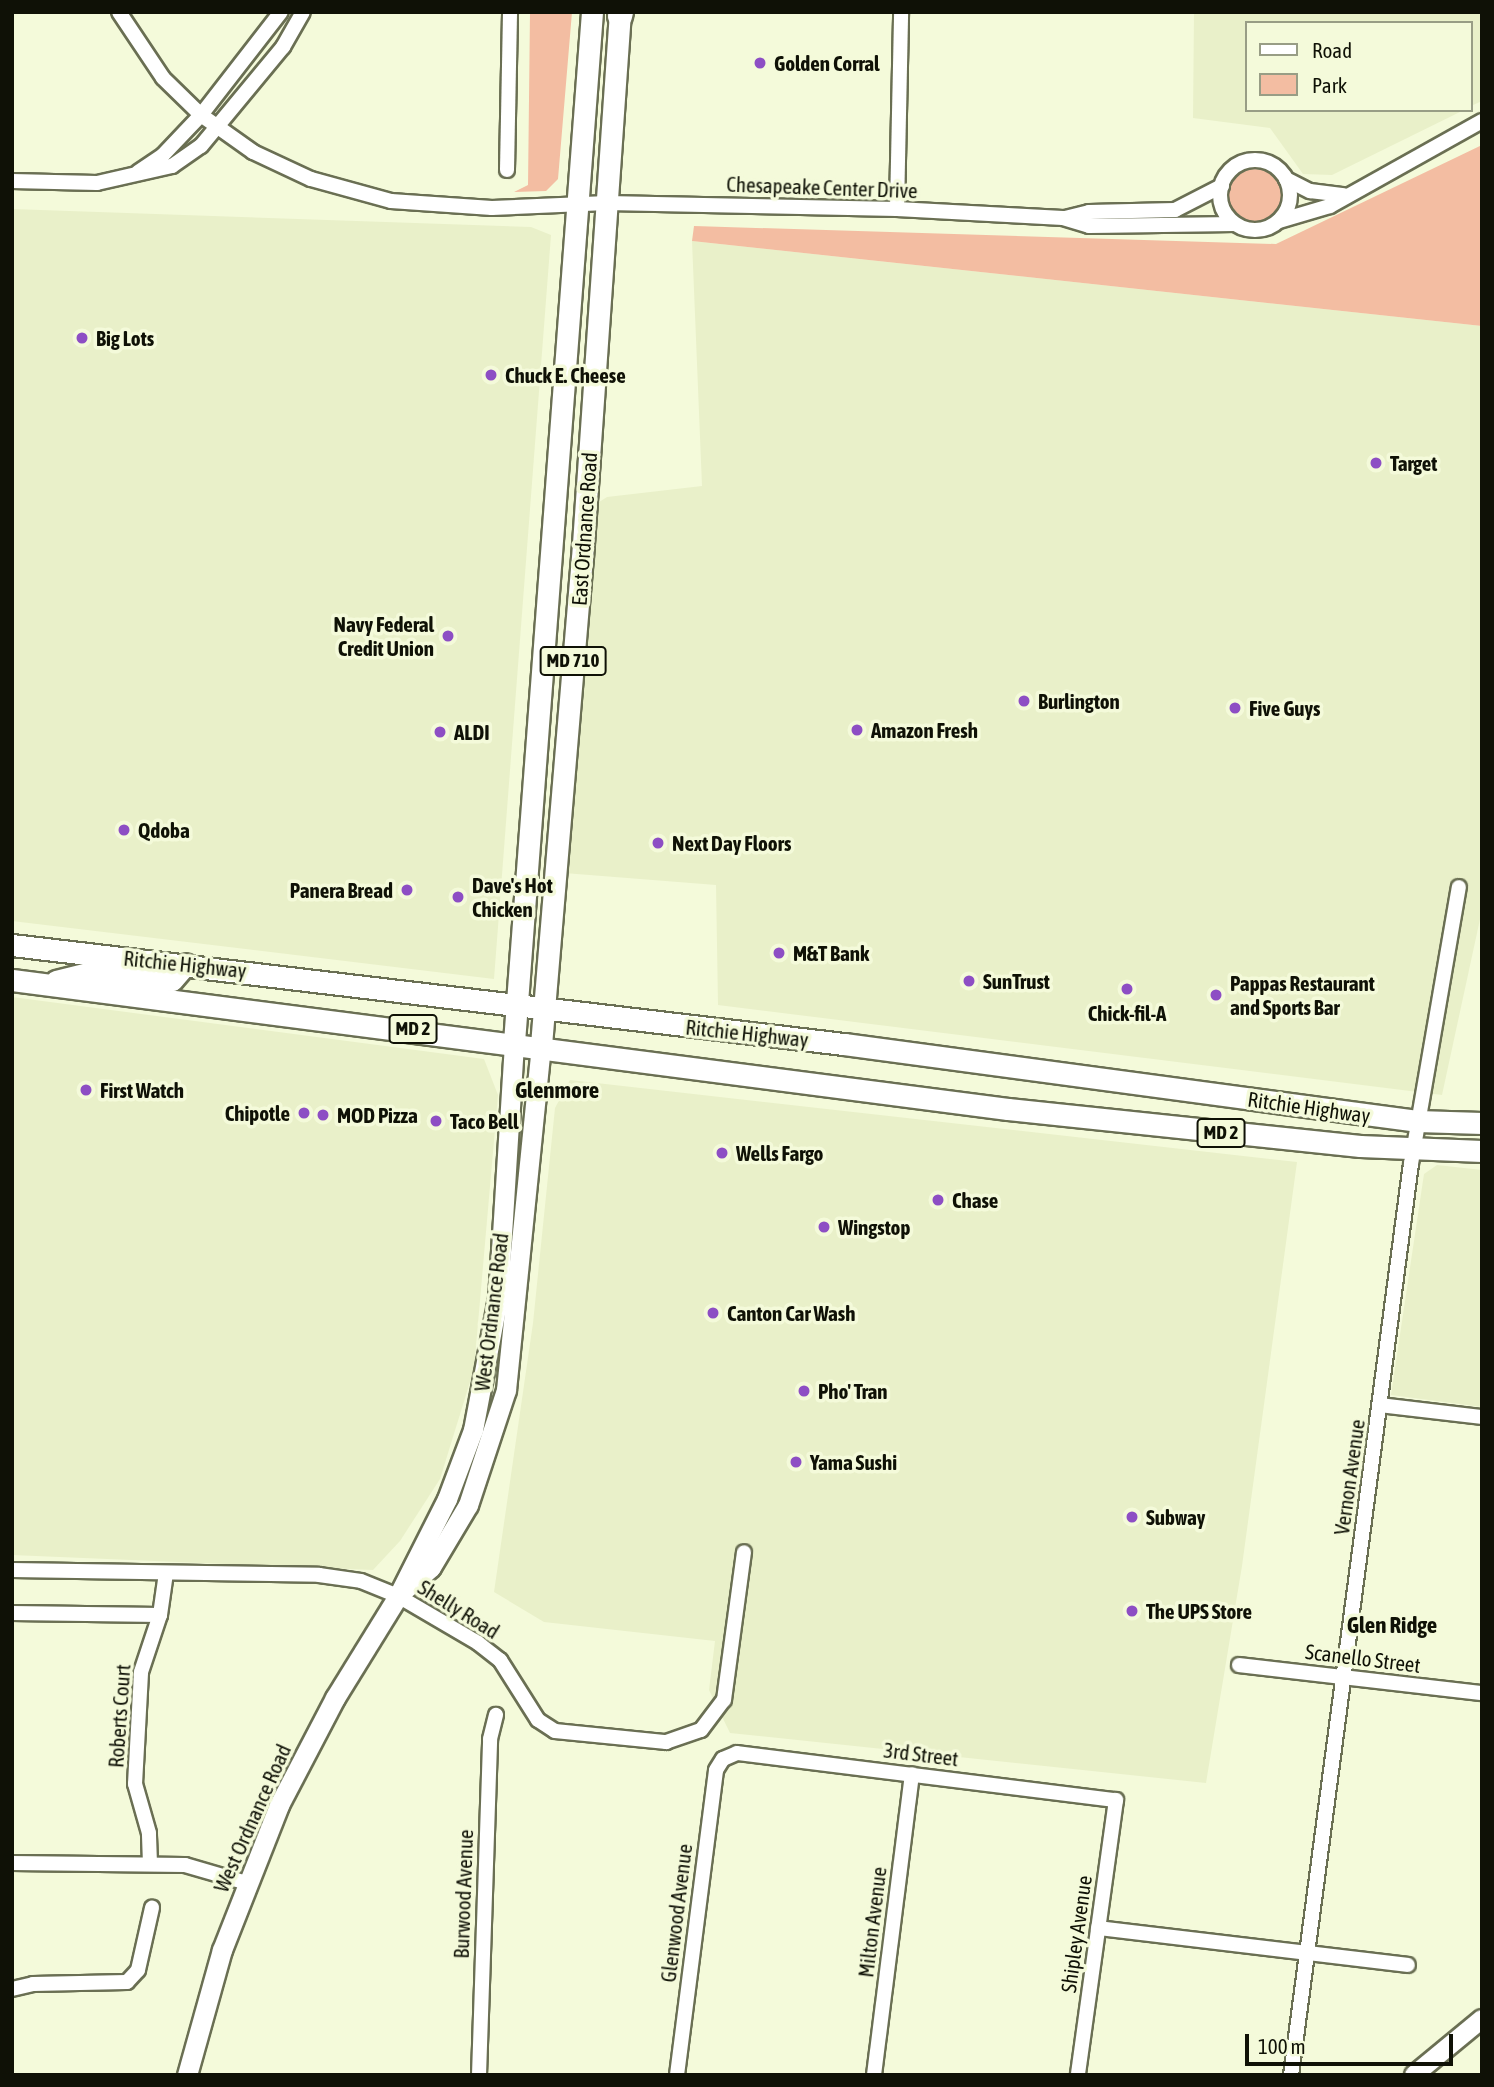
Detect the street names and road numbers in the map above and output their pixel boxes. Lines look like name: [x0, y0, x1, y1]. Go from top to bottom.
street label: Chesapeake Center Drive: [726, 171, 918, 203]
street label: East Ordnance Road: [566, 451, 602, 607]
road number: MD 710: [538, 646, 608, 676]
street label: Ritchie Highway: [122, 945, 248, 983]
road number: MD 2: [388, 1014, 438, 1044]
street label: Ritchie Highway: [684, 1014, 810, 1052]
street label: Ritchie Highway: [1246, 1086, 1372, 1128]
road number: MD 2: [1196, 1118, 1246, 1148]
street label: West Ordnance Road: [469, 1231, 513, 1393]
street label: Vernon Avenue: [1328, 1417, 1370, 1537]
street label: Shelly Road: [414, 1574, 504, 1644]
street label: Scanello Street: [1304, 1638, 1422, 1678]
street label: Roberts Court: [103, 1663, 135, 1769]
street label: 3rd Street: [882, 1737, 960, 1771]
street label: West Ordnance Road: [208, 1740, 296, 1896]
street label: Burwood Avenue: [448, 1829, 478, 1959]
street label: Glenwood Avenue: [655, 1842, 697, 1984]
street label: Milton Avenue: [853, 1865, 891, 1979]
street label: Shipley Avenue: [1055, 1874, 1097, 1994]

